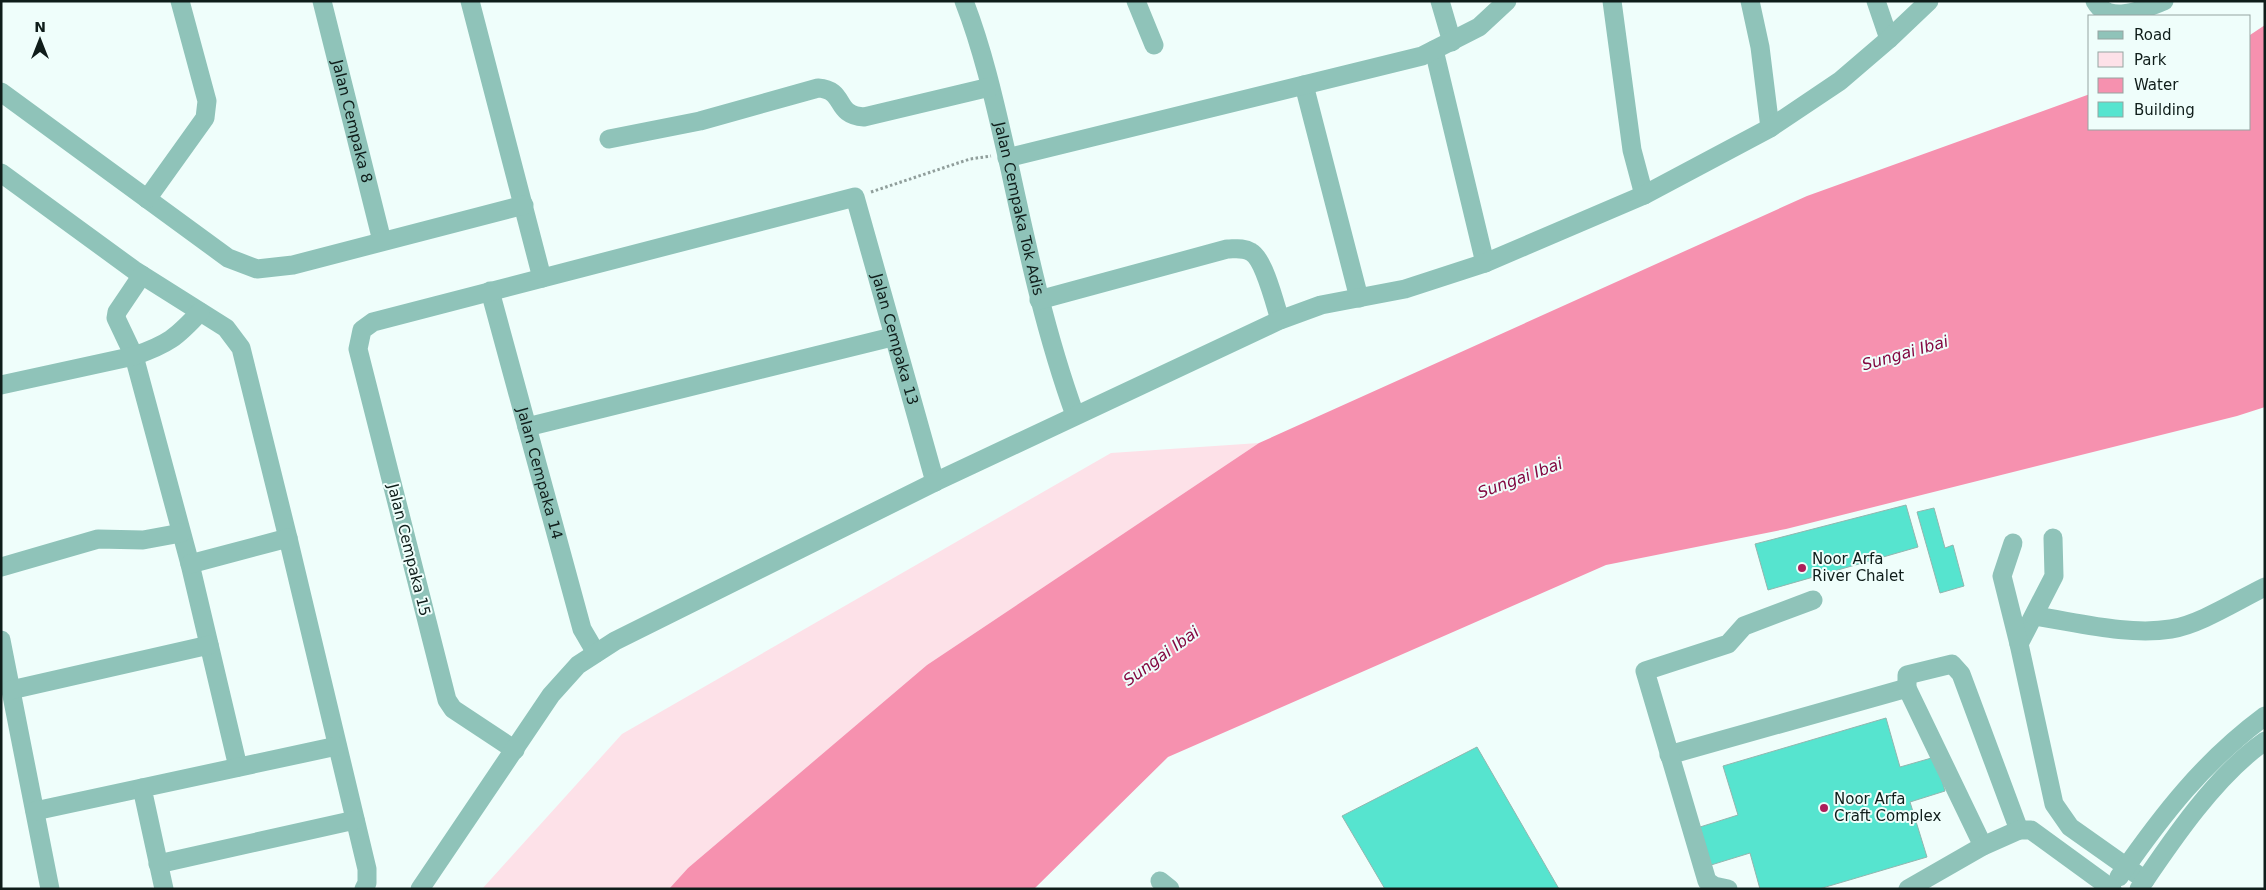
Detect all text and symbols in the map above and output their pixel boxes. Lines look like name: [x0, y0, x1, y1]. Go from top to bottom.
north arrow: [15, 15, 65, 65]
legend: [2088, 15, 2251, 130]
text: N: [34, 19, 46, 35]
text: Road: [2134, 26, 2172, 44]
text: Park: [2134, 51, 2167, 69]
street label: Jalan Cempaka 8: [328, 57, 376, 185]
text: Water: [2134, 76, 2179, 94]
text: Building: [2134, 101, 2195, 119]
street label: Jalan Cempaka Tok Adis: [990, 119, 1048, 298]
street label: Jalan Cempaka 13: [868, 270, 922, 407]
water label: Sungai Ibai: [1860, 331, 1951, 374]
street label: Jalan Cempaka 14: [513, 404, 566, 541]
water label: Sungai Ibai: [1475, 454, 1566, 502]
street label: Jalan Cempaka 15: [384, 481, 434, 618]
place label: Noor Arfa River Chalet: [1812, 550, 1904, 585]
marker: Noor Arfa River Chalet: [1796, 562, 1808, 574]
water label: Sungai Ibai: [1119, 622, 1203, 690]
place label: Noor Arfa Craft Complex: [1834, 790, 1941, 825]
marker: Noor Arfa Craft Complex: [1818, 802, 1830, 814]

